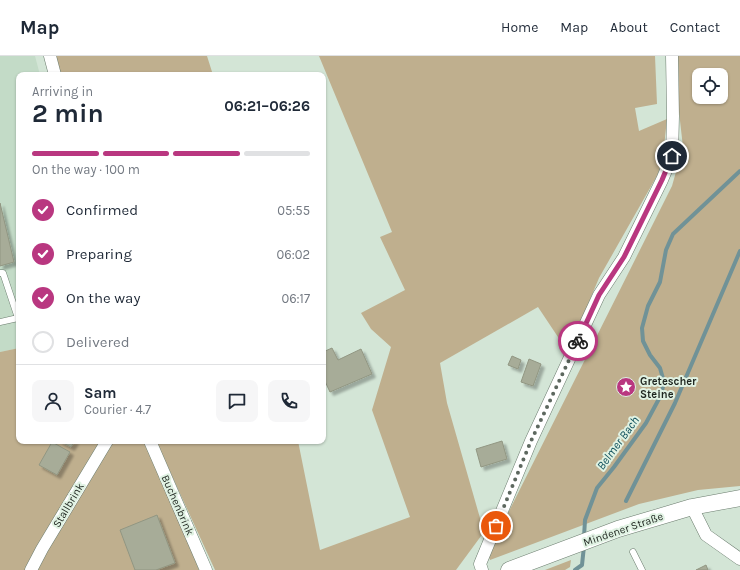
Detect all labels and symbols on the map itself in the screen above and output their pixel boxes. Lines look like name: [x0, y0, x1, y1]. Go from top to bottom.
pin: [655, 139, 689, 173]
courier: [558, 321, 598, 361]
place label: Gretescher Steine: [640, 375, 697, 401]
place icon: Gretescher Steine: [615, 376, 637, 398]
water label: Belmer Bach: [594, 414, 642, 472]
street label: Buchenbrink: [158, 473, 197, 537]
street label: Stallbrink: [50, 481, 87, 530]
pin: [479, 509, 513, 543]
street label: Mindener Straße: [582, 510, 665, 549]

